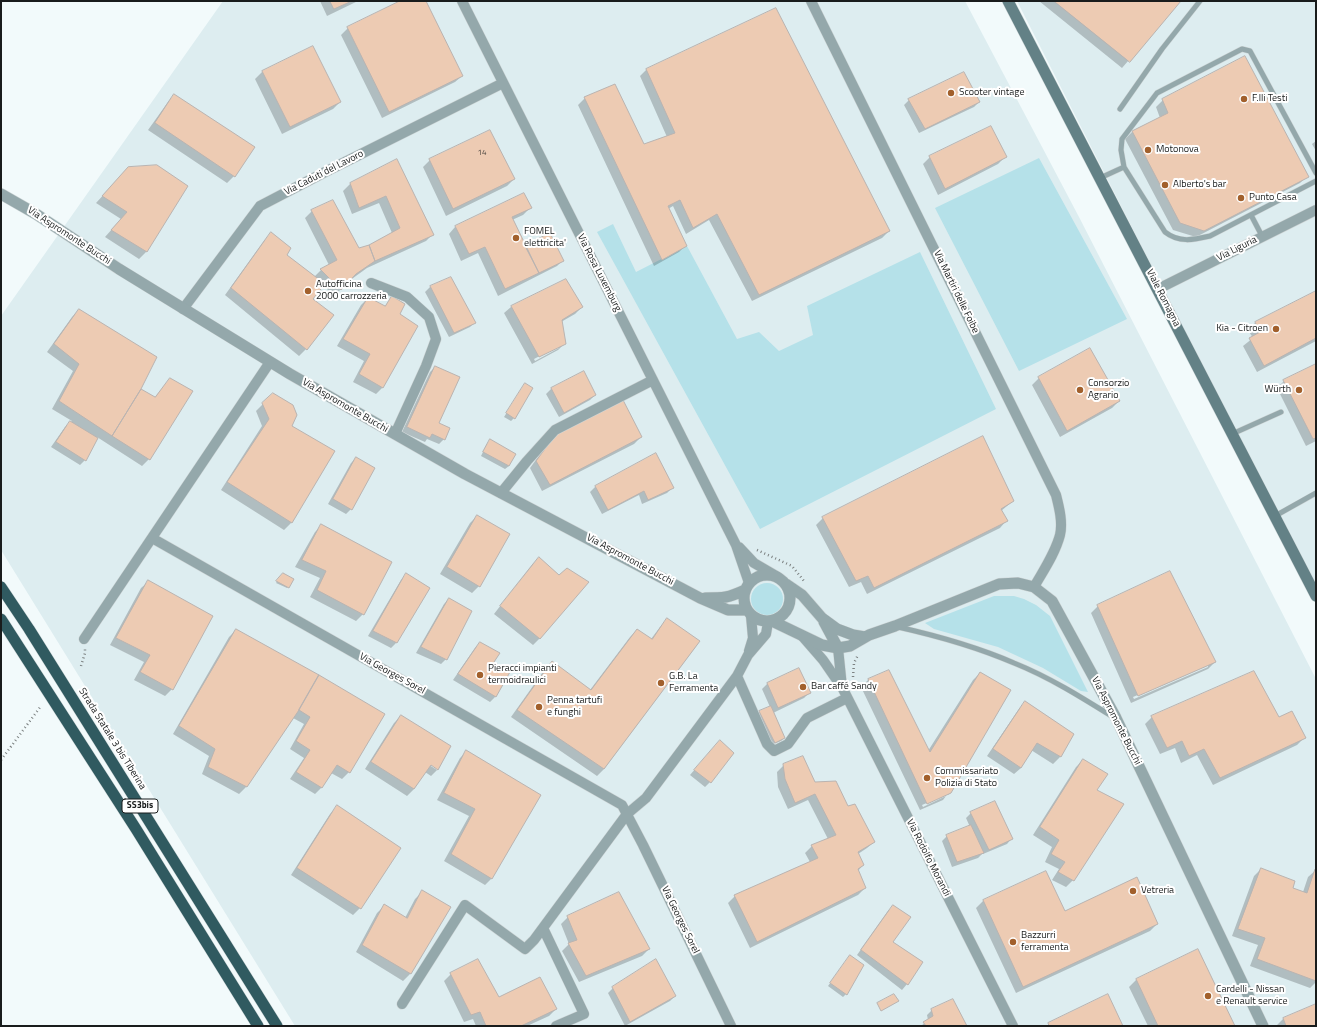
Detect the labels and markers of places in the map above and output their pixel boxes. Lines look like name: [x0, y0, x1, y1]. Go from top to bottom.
place label: Scooter vintage: [959, 87, 1025, 99]
marker: Scooter vintage: [946, 88, 956, 98]
place label: F.lli Testi: [1252, 93, 1287, 105]
marker: F.lli Testi: [1239, 94, 1249, 104]
place label: Motonova: [1156, 144, 1199, 156]
marker: Motonova: [1143, 145, 1153, 155]
place label: Alberto's bar: [1173, 179, 1226, 191]
marker: Alberto's bar: [1160, 180, 1170, 190]
place label: Punto Casa: [1249, 192, 1297, 204]
marker: Punto Casa: [1236, 193, 1246, 203]
place label: FOMEL elettricita': [524, 226, 566, 250]
marker: FOMEL elettricita': [511, 233, 521, 243]
place label: Autofficina 2000 carrozzeria: [316, 279, 387, 302]
marker: Autofficina 2000 carrozzeria: [303, 286, 313, 296]
place label: Kia - Citroen: [1216, 323, 1268, 335]
marker: Kia - Citroen: [1271, 324, 1281, 334]
place label: Consorzio Agrario: [1088, 378, 1129, 402]
place label: Würth: [1265, 384, 1291, 396]
marker: Consorzio Agrario: [1075, 385, 1085, 395]
marker: Würth: [1294, 385, 1304, 395]
place label: Pieracci impianti termoidraulici: [488, 663, 557, 686]
marker: Pieracci impianti termoidraulici: [475, 670, 485, 680]
place label: G.B. La Ferramenta: [669, 671, 718, 694]
marker: G.B. La Ferramenta: [656, 678, 666, 688]
place label: Bar caffé Sandy: [811, 681, 877, 693]
marker: Bar caffé Sandy: [798, 682, 808, 692]
place label: Penna tartufi e funghi: [547, 695, 602, 718]
marker: Penna tartufi e funghi: [534, 702, 544, 712]
place label: Commissariato Polizia di Stato: [935, 766, 998, 790]
marker: Commissariato Polizia di Stato: [922, 773, 932, 783]
place label: Vetreria: [1141, 885, 1174, 897]
marker: Vetreria: [1128, 886, 1138, 896]
place label: Bazzurri ferramenta: [1021, 930, 1068, 954]
marker: Bazzurri ferramenta: [1008, 937, 1018, 947]
place label: Cardelli - Nissan e Renault service: [1216, 984, 1288, 1008]
marker: Cardelli - Nissan e Renault service: [1203, 991, 1213, 1001]

